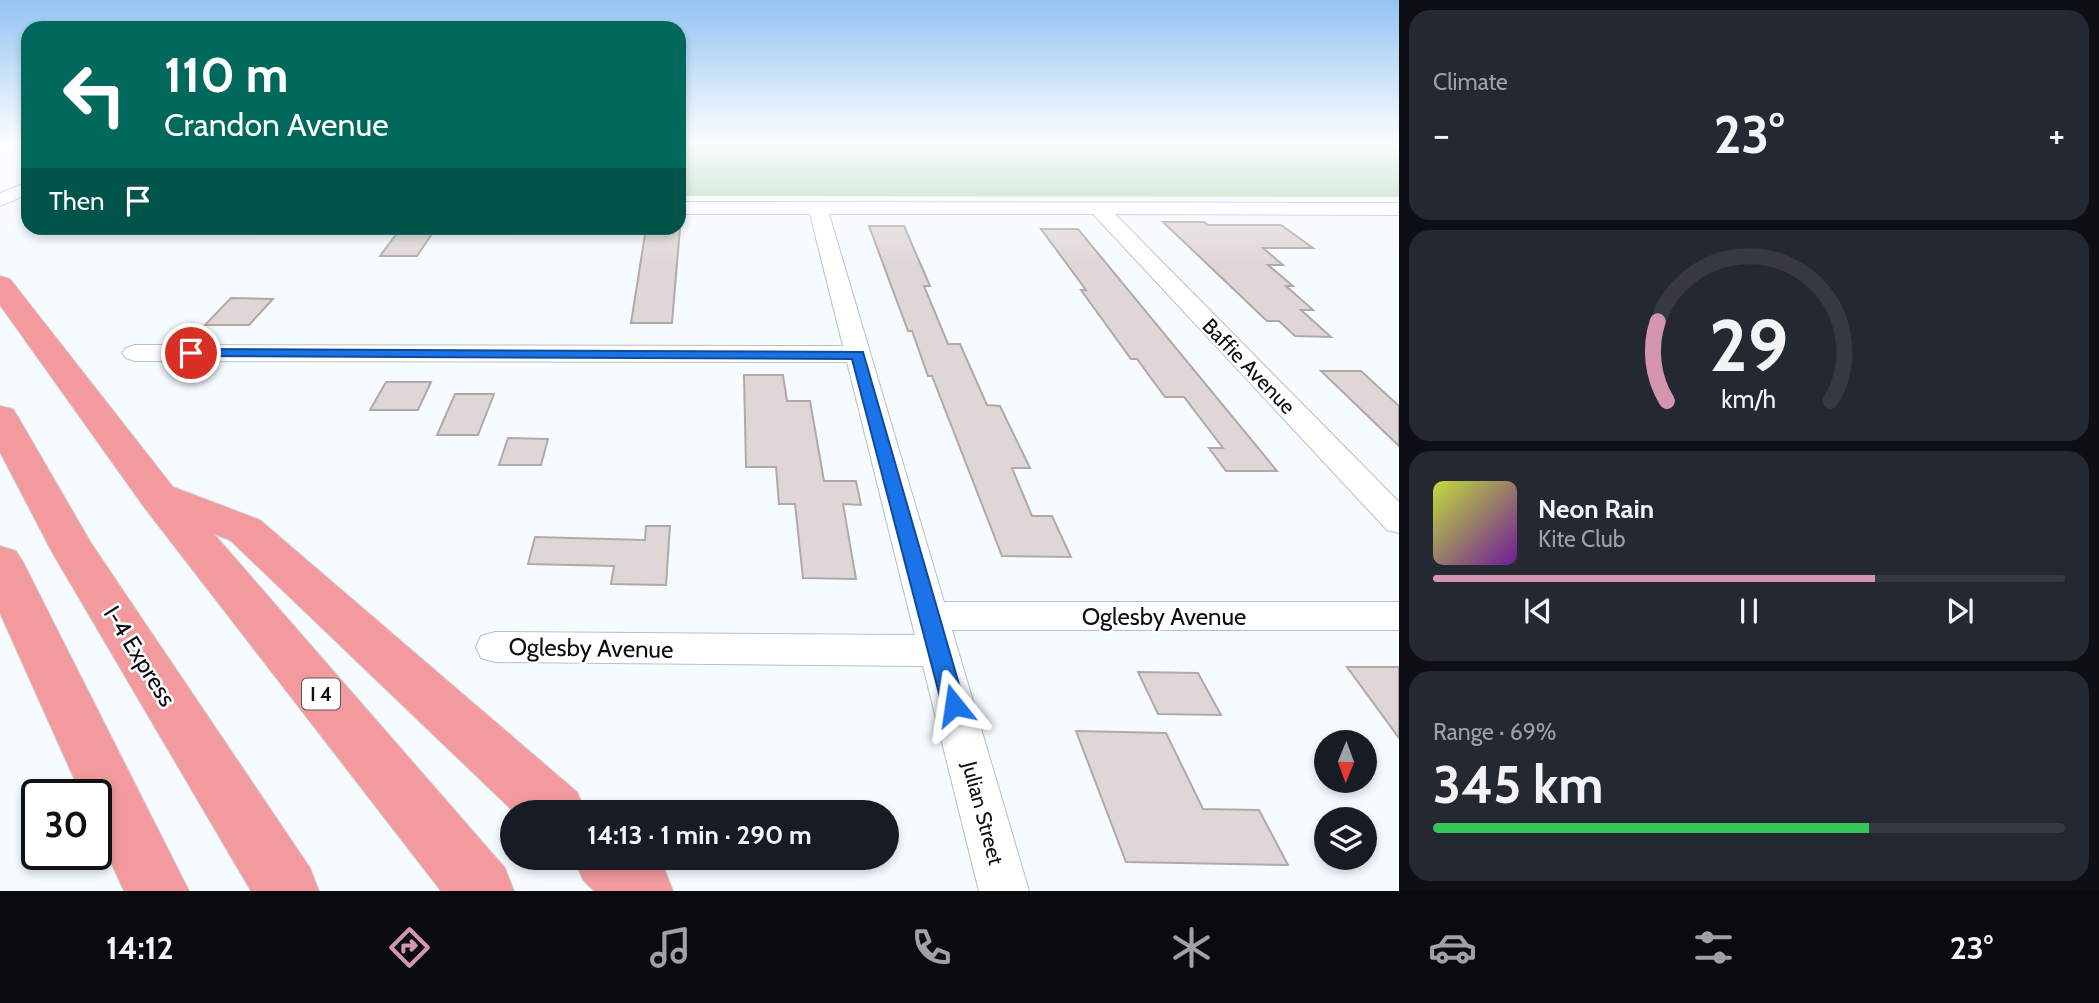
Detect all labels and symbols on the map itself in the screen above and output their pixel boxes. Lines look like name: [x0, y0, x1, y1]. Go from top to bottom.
street label: Baffie Avenue: [1197, 313, 1301, 419]
pin: [161, 323, 221, 383]
street label: I-4 Express: [98, 600, 182, 712]
street label: Oglesby Avenue: [1082, 602, 1246, 631]
street label: Oglesby Avenue: [508, 632, 674, 664]
position arrow: [917, 668, 991, 742]
road number: I 4: [302, 678, 340, 709]
north arrow: [1314, 730, 1377, 793]
street label: Julian Street: [957, 758, 1009, 867]
speed limit sign: 30: [21, 779, 112, 870]

